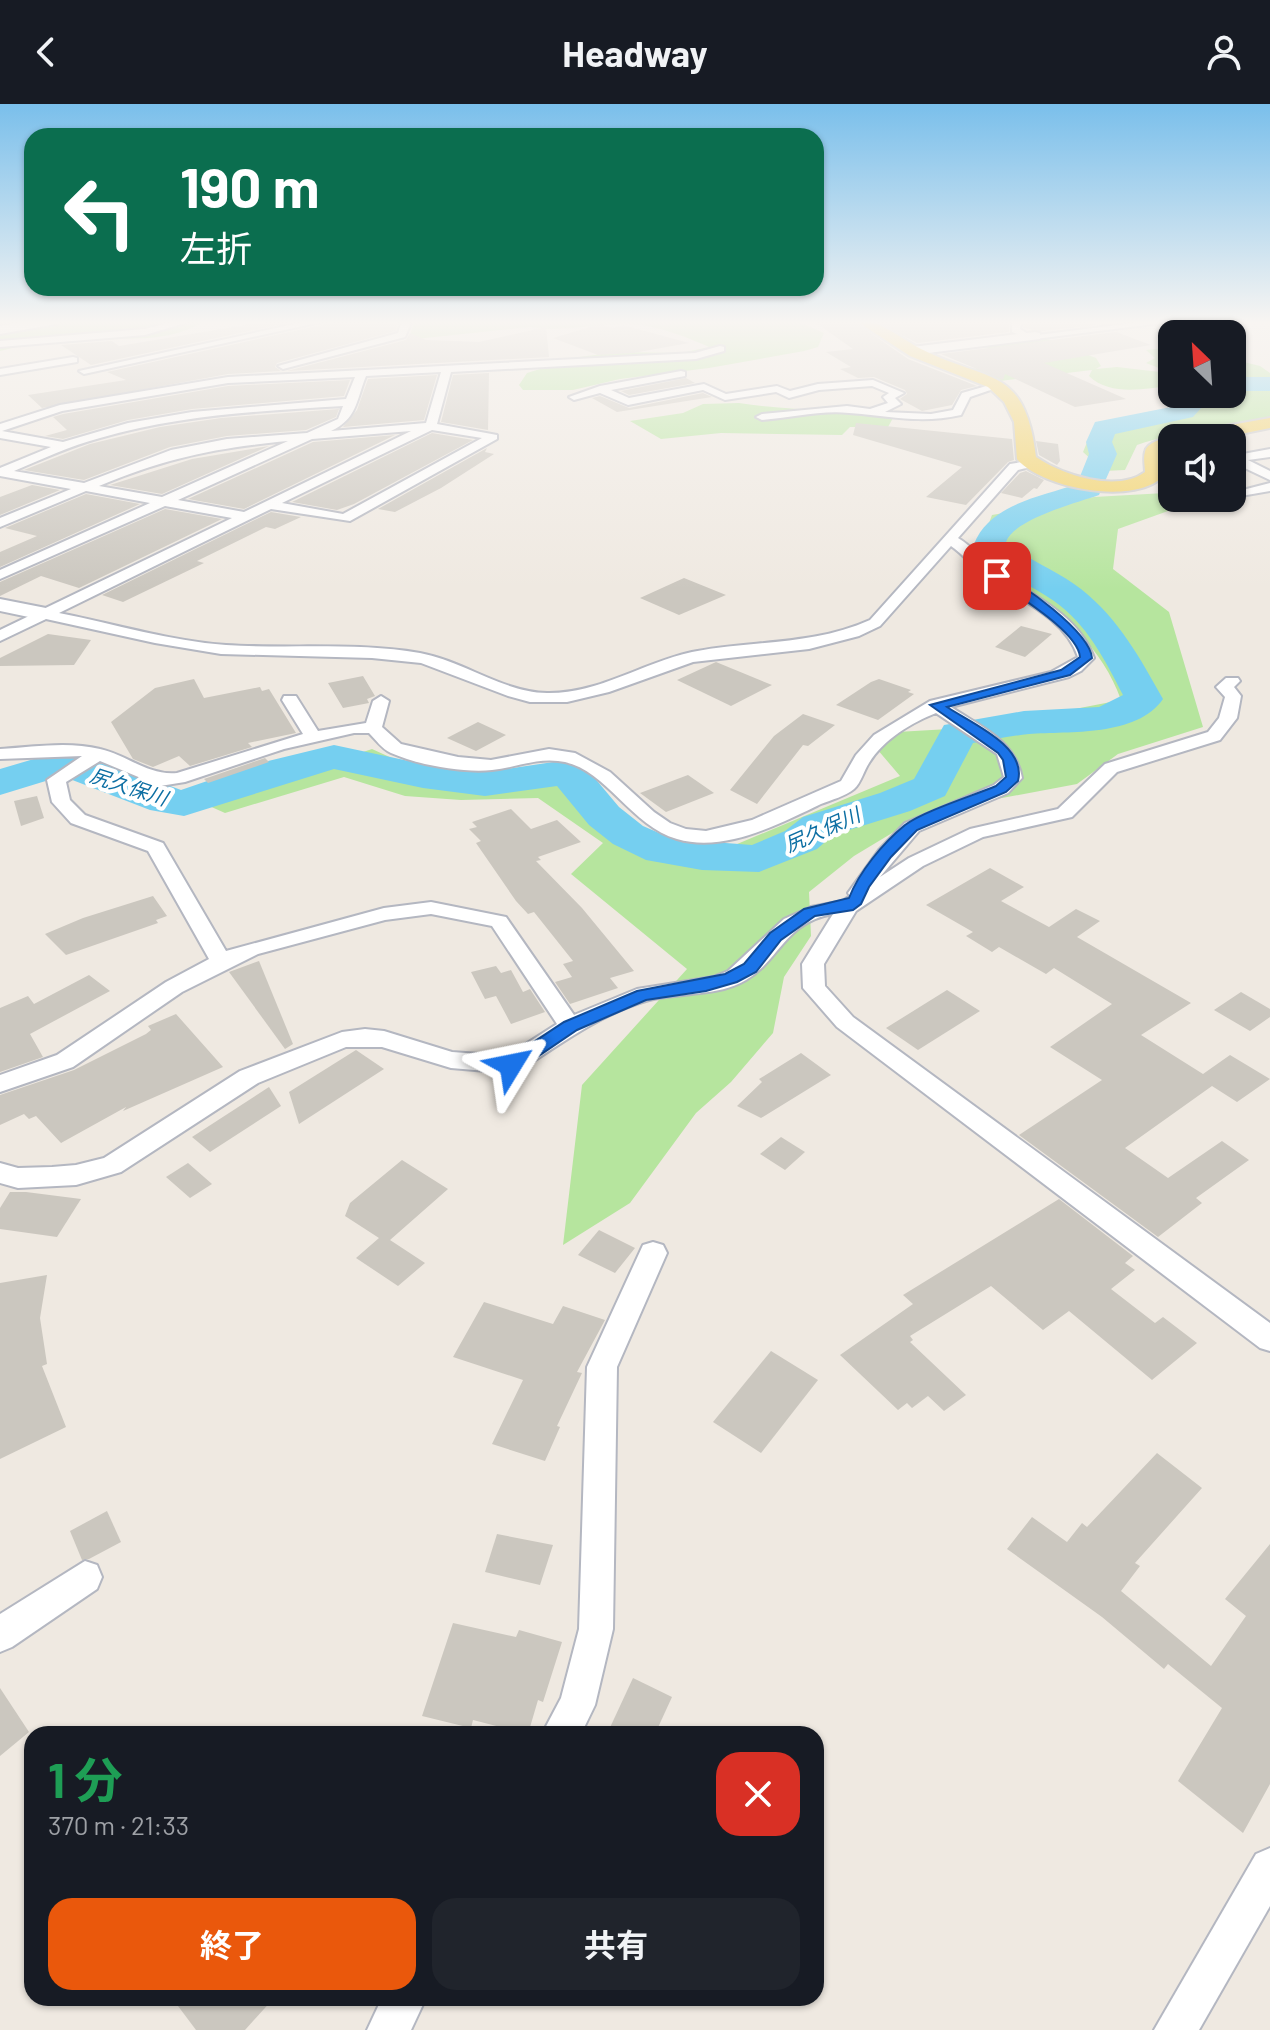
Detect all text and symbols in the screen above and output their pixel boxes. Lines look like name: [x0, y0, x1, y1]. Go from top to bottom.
icon: back: [24, 30, 68, 74]
icon: person: [1202, 30, 1246, 74]
text: Headway: [562, 31, 708, 74]
text: 190 m: [180, 152, 319, 219]
icon: left: [48, 160, 152, 264]
text: 左折: [180, 226, 252, 269]
north arrow: [1158, 320, 1246, 408]
map controls: [1158, 320, 1246, 512]
button: sound: [1158, 424, 1246, 512]
pin: [963, 542, 1031, 610]
icon: arrive: [975, 554, 1019, 598]
water label: 尻久保川: [87, 762, 173, 810]
water label: 尻久保川: [781, 801, 865, 856]
position arrow: [469, 1023, 553, 1107]
text: 1 分: [48, 1750, 123, 1808]
button: close: [716, 1752, 800, 1836]
text: 370 m · 21:33: [48, 1809, 189, 1840]
button: 終了: [48, 1898, 416, 1990]
button: 共有: [432, 1898, 800, 1990]

